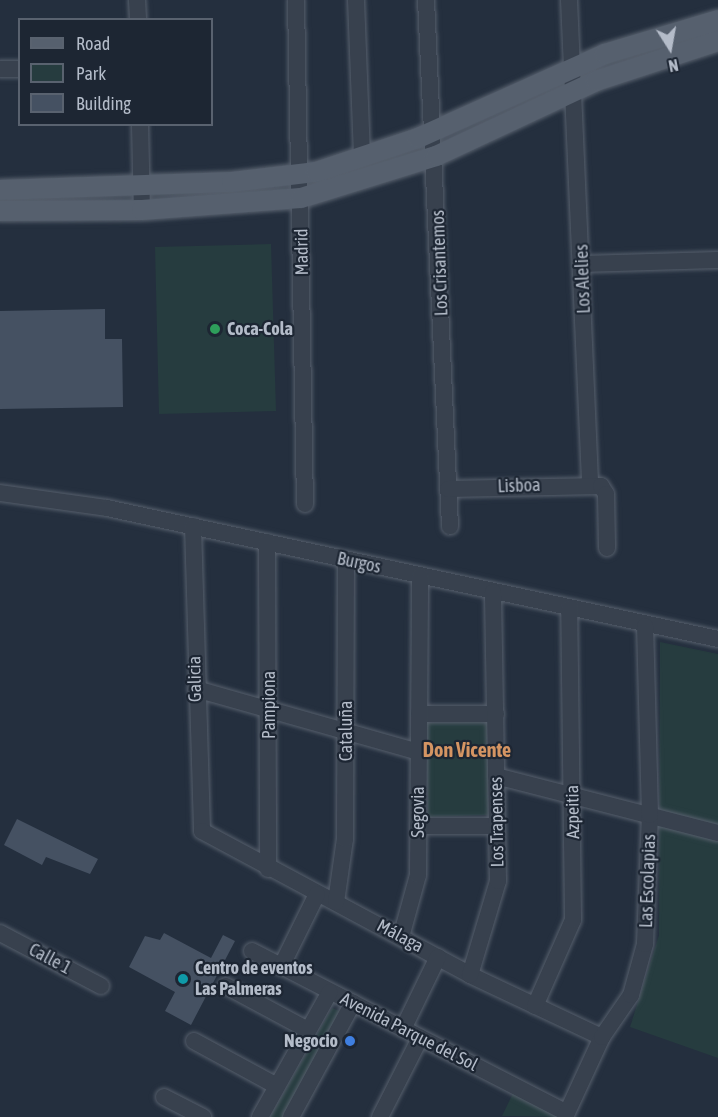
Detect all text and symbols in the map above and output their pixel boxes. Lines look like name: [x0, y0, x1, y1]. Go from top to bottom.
legend: [18, 18, 213, 126]
north arrow: [640, 18, 700, 78]
text: Road: [76, 33, 110, 54]
text: N: [667, 56, 680, 75]
text: Park: [76, 63, 106, 84]
text: Building: [76, 93, 131, 114]
street label: Los Crisantemos: [427, 210, 453, 316]
street label: Madrid: [291, 228, 313, 276]
street label: Los Alelies: [571, 244, 595, 314]
place label: Coca-Cola: [227, 318, 293, 340]
marker: Coca-Cola: [208, 322, 222, 336]
street label: Lisboa: [497, 474, 541, 498]
street label: Burgos: [335, 548, 383, 578]
street label: Galicia: [184, 656, 206, 702]
street label: Pampiona: [258, 671, 280, 739]
street label: Cataluña: [335, 701, 357, 761]
district label: Don Vicente: [423, 737, 511, 761]
street label: Los Trapenses: [485, 776, 509, 868]
street label: Azpeitia: [562, 785, 584, 839]
street label: Segovia: [407, 786, 429, 838]
street label: Las Escolapias: [636, 834, 660, 928]
street label: Málaga: [373, 915, 427, 957]
street label: Calle 1: [25, 939, 75, 979]
place label: Centro de eventos Las Palmeras: [195, 958, 313, 1000]
marker: Centro de eventos Las Palmeras: [176, 972, 190, 986]
street label: Avenida Parque del Sol: [337, 988, 481, 1076]
place label: Negocio: [284, 1030, 338, 1052]
marker: Negocio: [343, 1034, 357, 1048]

